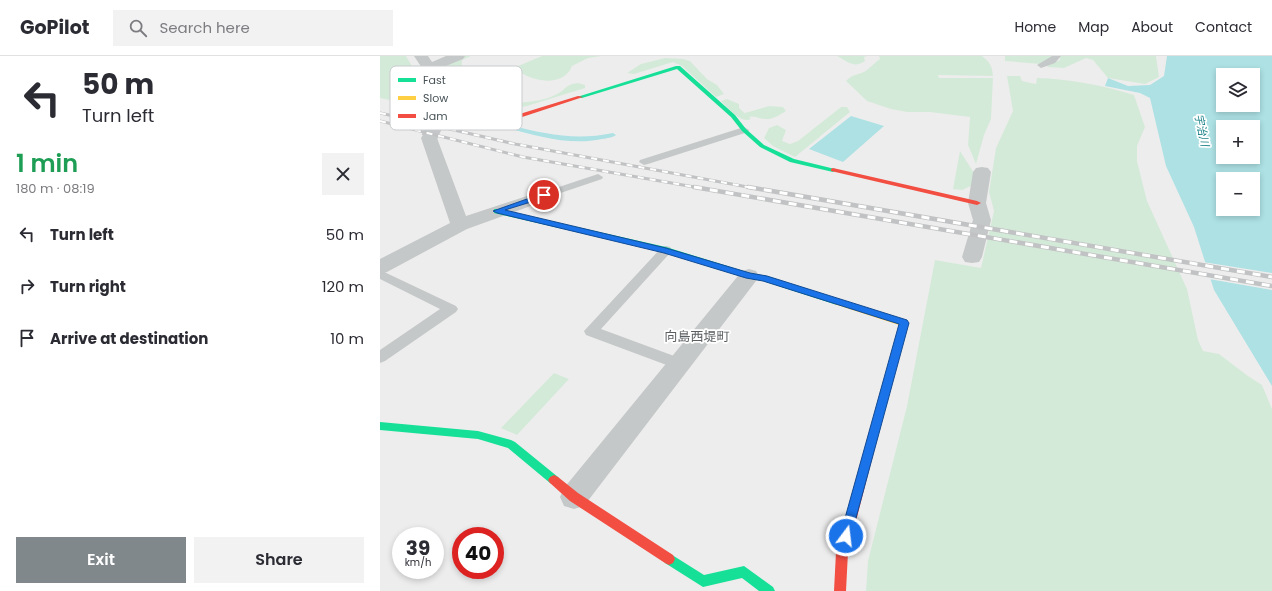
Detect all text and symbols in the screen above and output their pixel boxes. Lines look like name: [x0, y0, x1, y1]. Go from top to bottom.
search box: [113, 10, 393, 46]
text: GoPilot: [20, 14, 89, 41]
icon: search: [127, 17, 149, 39]
text: Search here: [159, 17, 250, 38]
text: Home: [1014, 17, 1056, 37]
text: Map: [1078, 17, 1109, 37]
text: About: [1131, 17, 1173, 37]
text: Contact: [1195, 17, 1252, 37]
text: 50 m: [82, 65, 154, 104]
legend: [390, 66, 522, 130]
map controls: [1216, 68, 1260, 216]
button: layers: [1216, 68, 1260, 112]
icon: left: [16, 72, 68, 124]
text: Fast: [423, 72, 446, 88]
text: Slow: [423, 90, 448, 106]
text: Turn left: [82, 103, 154, 128]
text: Jam: [423, 108, 448, 124]
water label: 宇治川: [1191, 112, 1213, 149]
button: +: [1216, 120, 1260, 164]
text: 1 min: [16, 147, 78, 180]
button: close: [322, 153, 364, 195]
button: −: [1216, 172, 1260, 216]
pin: [527, 178, 561, 212]
text: 180 m · 08:19: [16, 179, 95, 198]
icon: arrive: [533, 184, 555, 206]
icon: left: [16, 223, 38, 245]
text: Turn left: [50, 224, 114, 245]
text: 50 m: [326, 224, 364, 245]
icon: right: [16, 275, 38, 297]
text: Turn right: [50, 276, 126, 297]
text: 120 m: [322, 276, 364, 297]
icon: arrive: [16, 327, 38, 349]
district label: 向島西堤町: [664, 327, 730, 346]
text: Arrive at destination: [50, 328, 208, 349]
text: 10 m: [330, 328, 364, 349]
position arrow: [825, 515, 867, 557]
speed limit sign: 40: [452, 527, 504, 579]
text: 39: [406, 534, 430, 562]
button: Exit: [16, 537, 186, 583]
button: Share: [194, 537, 364, 583]
text: km/h: [405, 555, 431, 570]

